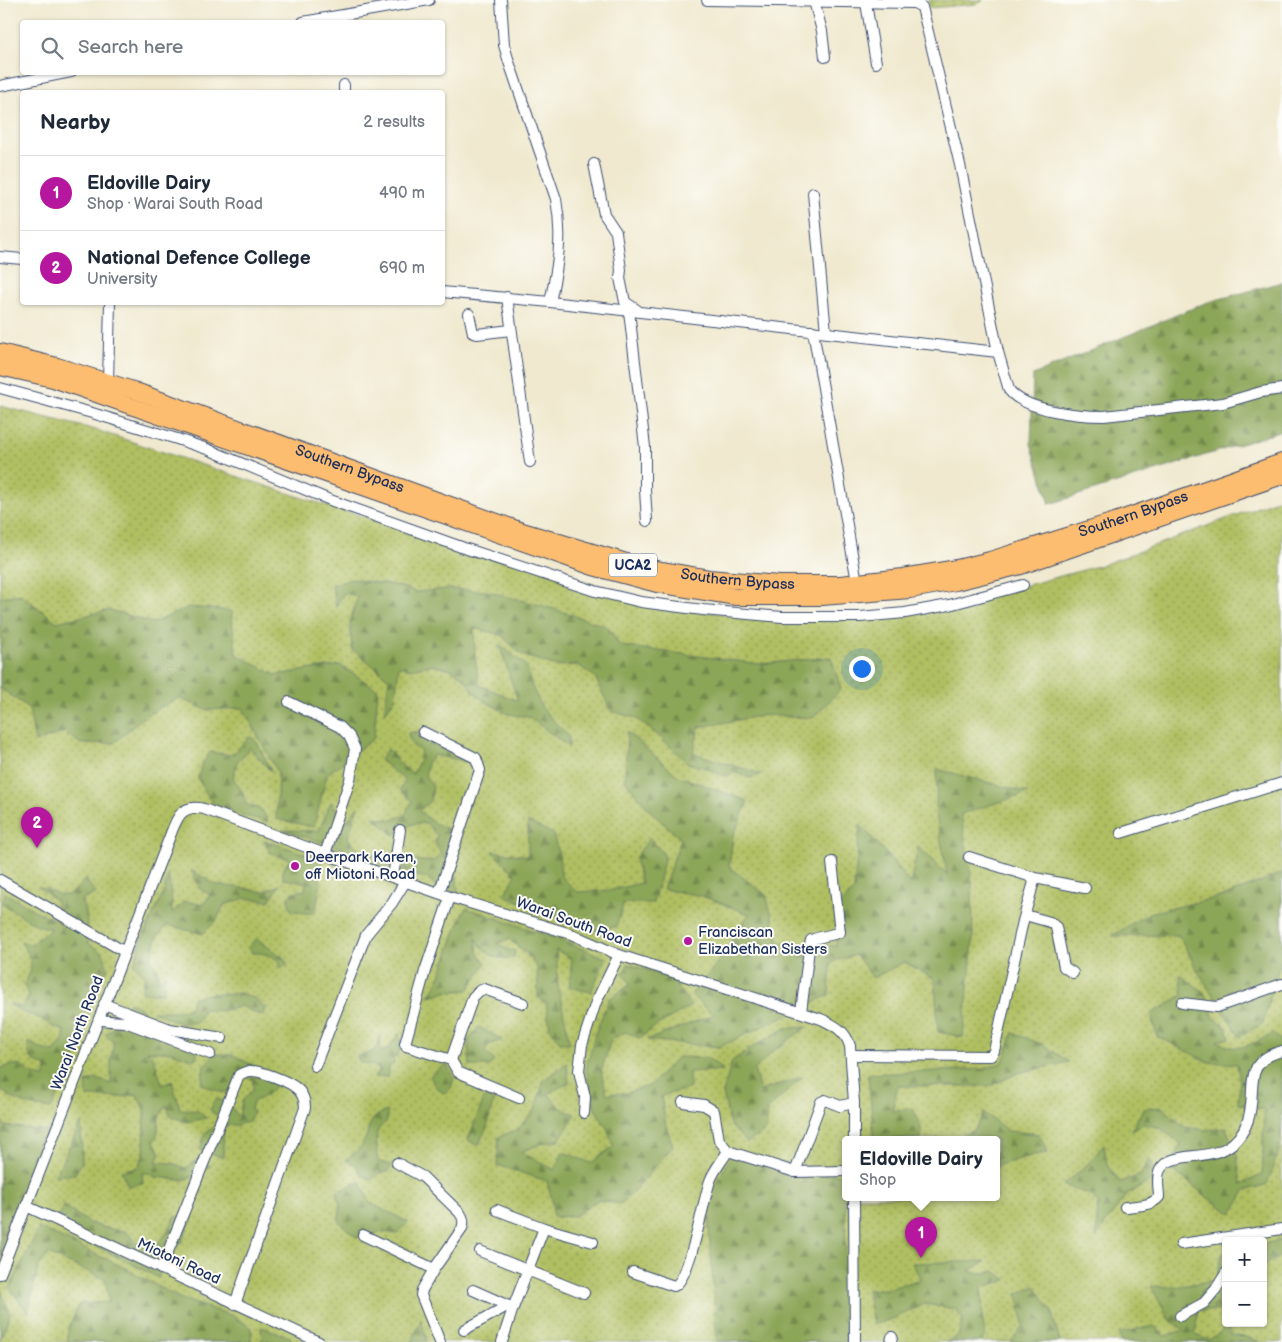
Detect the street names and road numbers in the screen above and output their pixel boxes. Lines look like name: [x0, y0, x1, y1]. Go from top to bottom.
street label: Southern Bypass: [292, 441, 407, 498]
street label: Southern Bypass: [1076, 487, 1191, 542]
road number: UCA2: [609, 554, 657, 576]
street label: Southern Bypass: [679, 564, 795, 594]
street label: Warai South Road: [514, 893, 634, 952]
street label: Warai North Road: [47, 973, 108, 1093]
street label: Miotoni Road: [134, 1234, 223, 1289]

